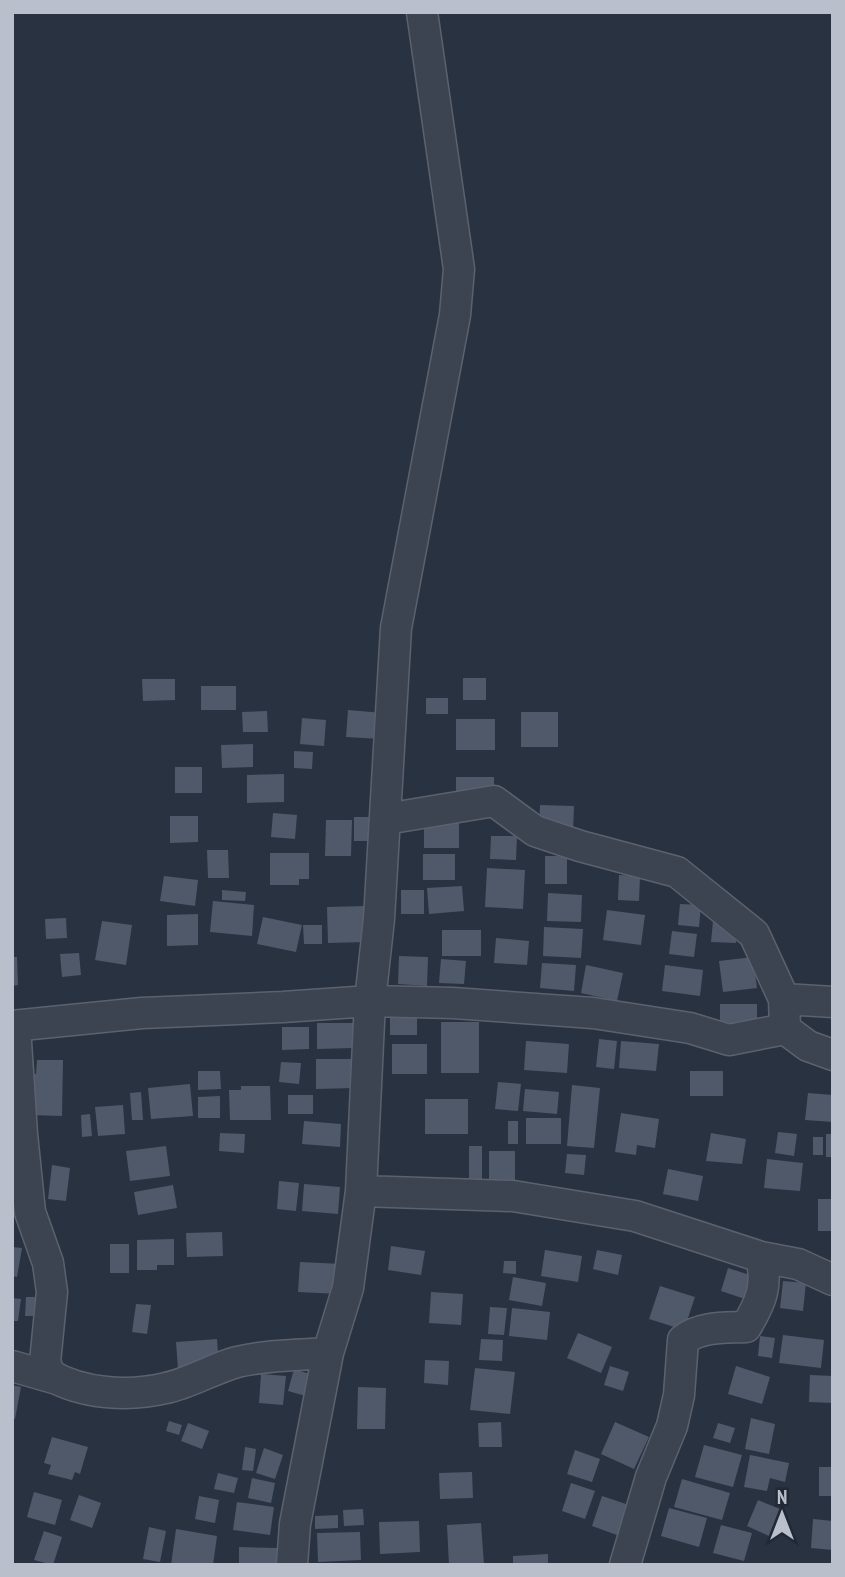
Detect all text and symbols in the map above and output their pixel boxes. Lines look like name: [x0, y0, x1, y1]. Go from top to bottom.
north arrow: [747, 1479, 817, 1549]
text: N: [777, 1485, 787, 1509]

